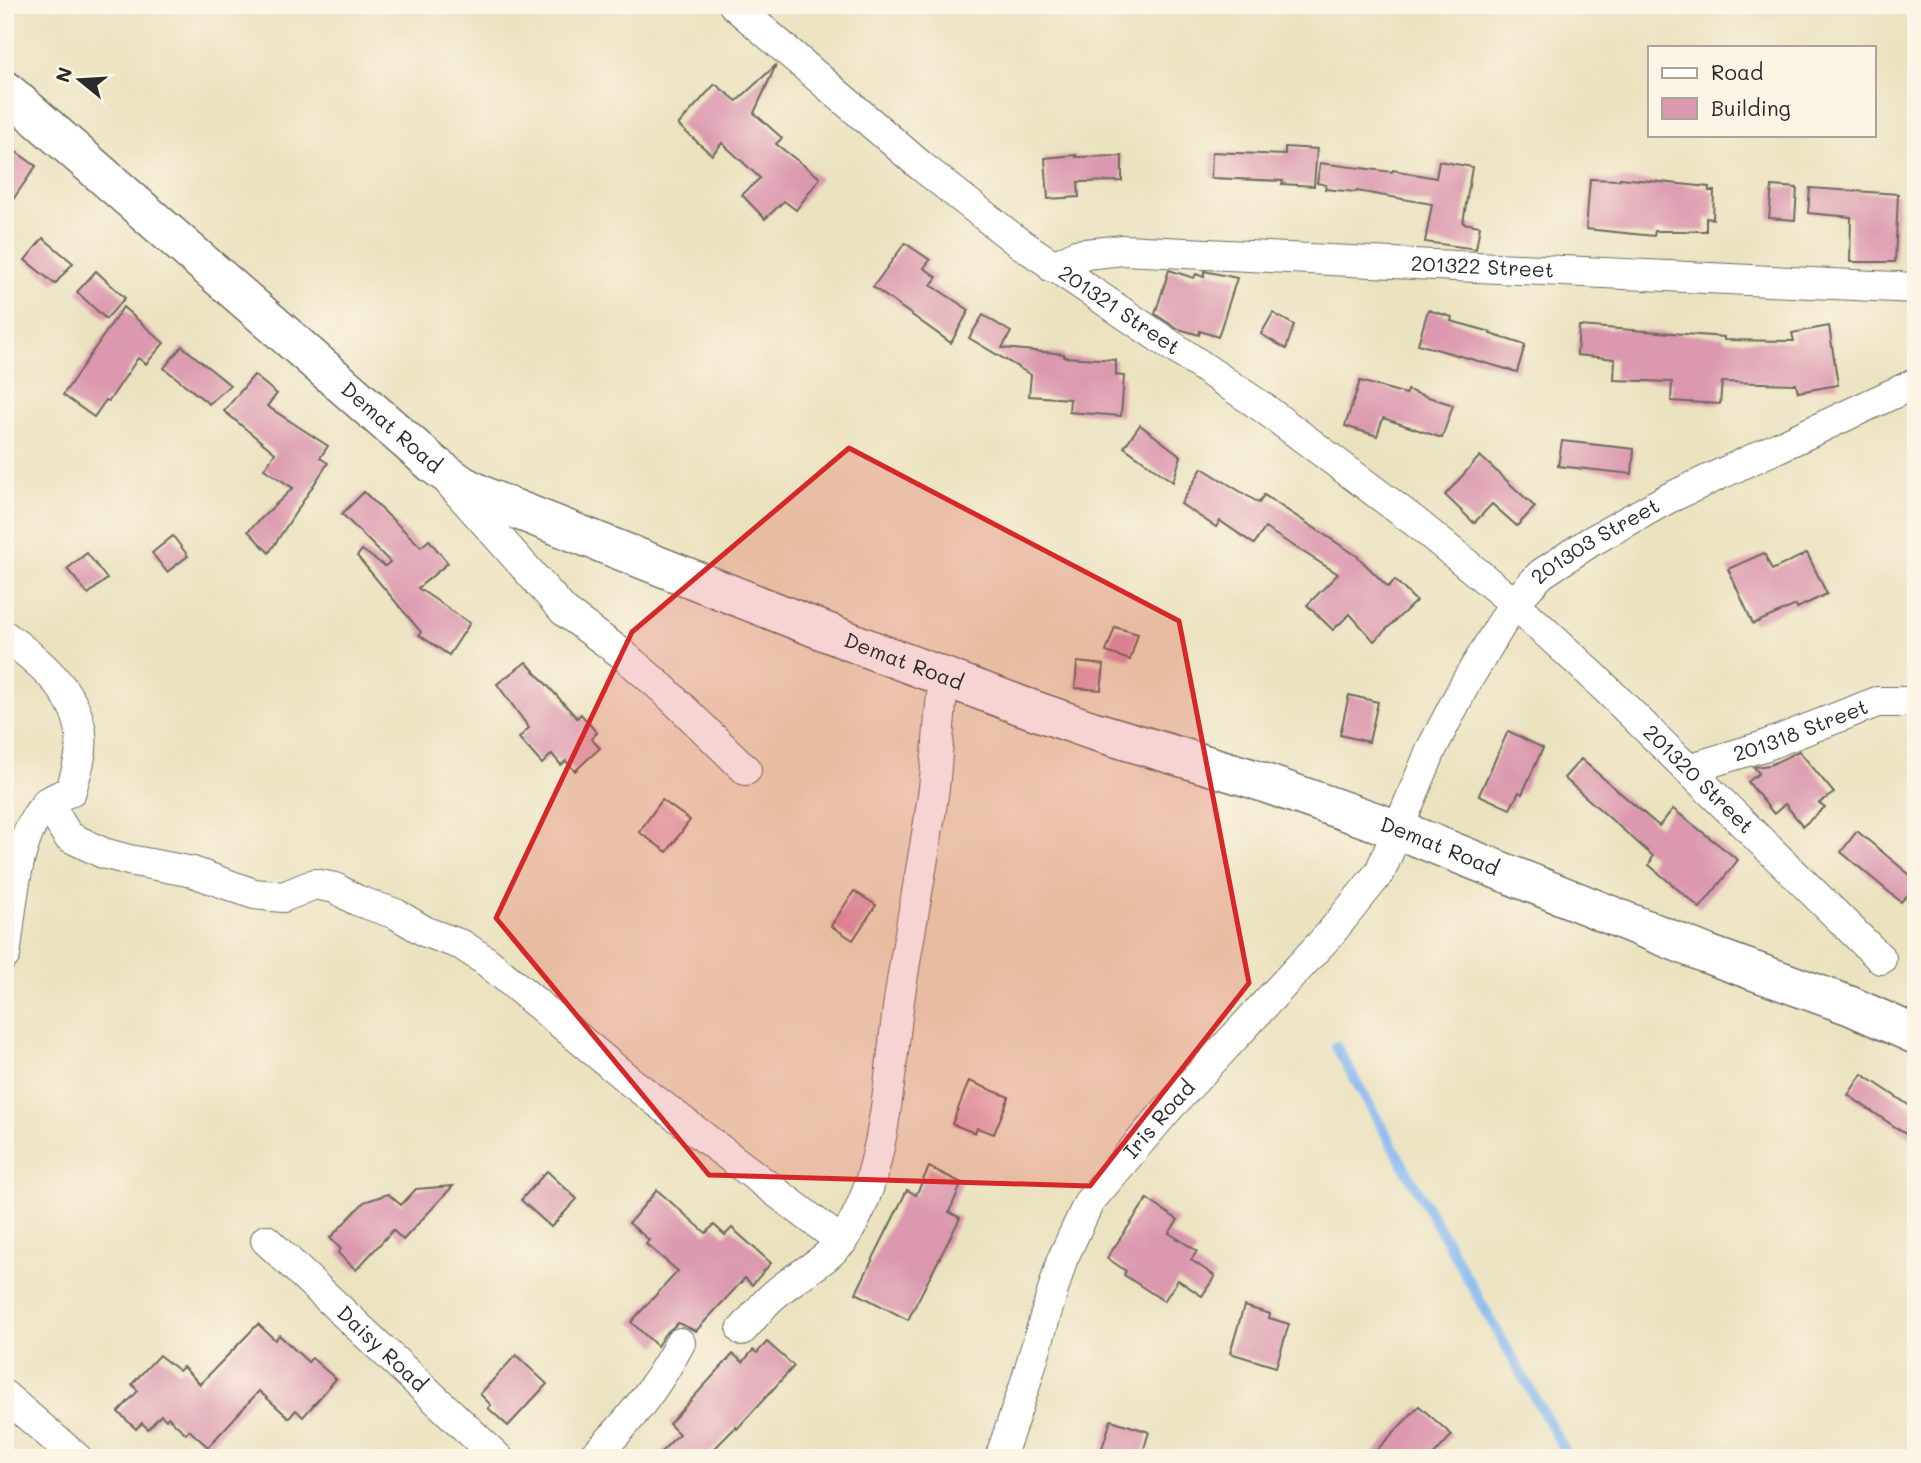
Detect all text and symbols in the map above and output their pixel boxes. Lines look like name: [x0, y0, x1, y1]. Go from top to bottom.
north arrow: [46, 46, 116, 116]
legend: [1648, 46, 1876, 136]
text: Road: [1711, 58, 1763, 85]
text: N: [49, 64, 77, 85]
text: Building: [1711, 94, 1791, 121]
street label: 201322 Street: [1410, 249, 1555, 283]
street label: 201321 Street: [1054, 258, 1186, 360]
street label: Demat Road: [336, 375, 448, 478]
street label: 201303 Street: [1524, 491, 1664, 589]
street label: Demat Road: [841, 625, 968, 695]
street label: 201318 Street: [1730, 692, 1871, 767]
street label: 201320 Street: [1638, 718, 1760, 839]
street label: Demat Road: [1377, 810, 1503, 881]
street label: Iris Road: [1117, 1074, 1200, 1163]
street label: Daisy Road: [332, 1299, 434, 1397]

